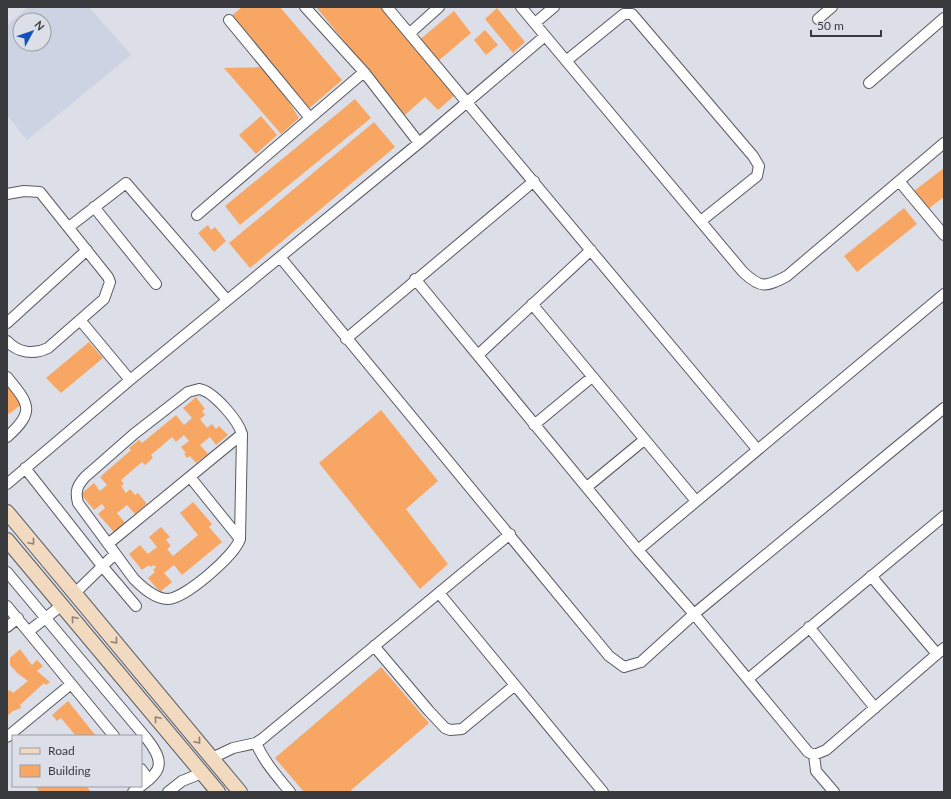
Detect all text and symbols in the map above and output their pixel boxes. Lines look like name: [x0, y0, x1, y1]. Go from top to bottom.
north arrow: [12, 12, 52, 52]
scale bar: [811, 12, 881, 38]
text: N: [32, 18, 48, 33]
text: 50 m: [817, 18, 844, 33]
one-way arrow: [27, 537, 34, 544]
one-way arrow: [71, 616, 78, 624]
one-way arrow: [111, 637, 118, 644]
one-way arrow: [154, 716, 161, 724]
legend: [12, 735, 142, 787]
one-way arrow: [194, 737, 201, 744]
text: Road: [48, 743, 75, 758]
text: Building: [48, 763, 91, 778]

